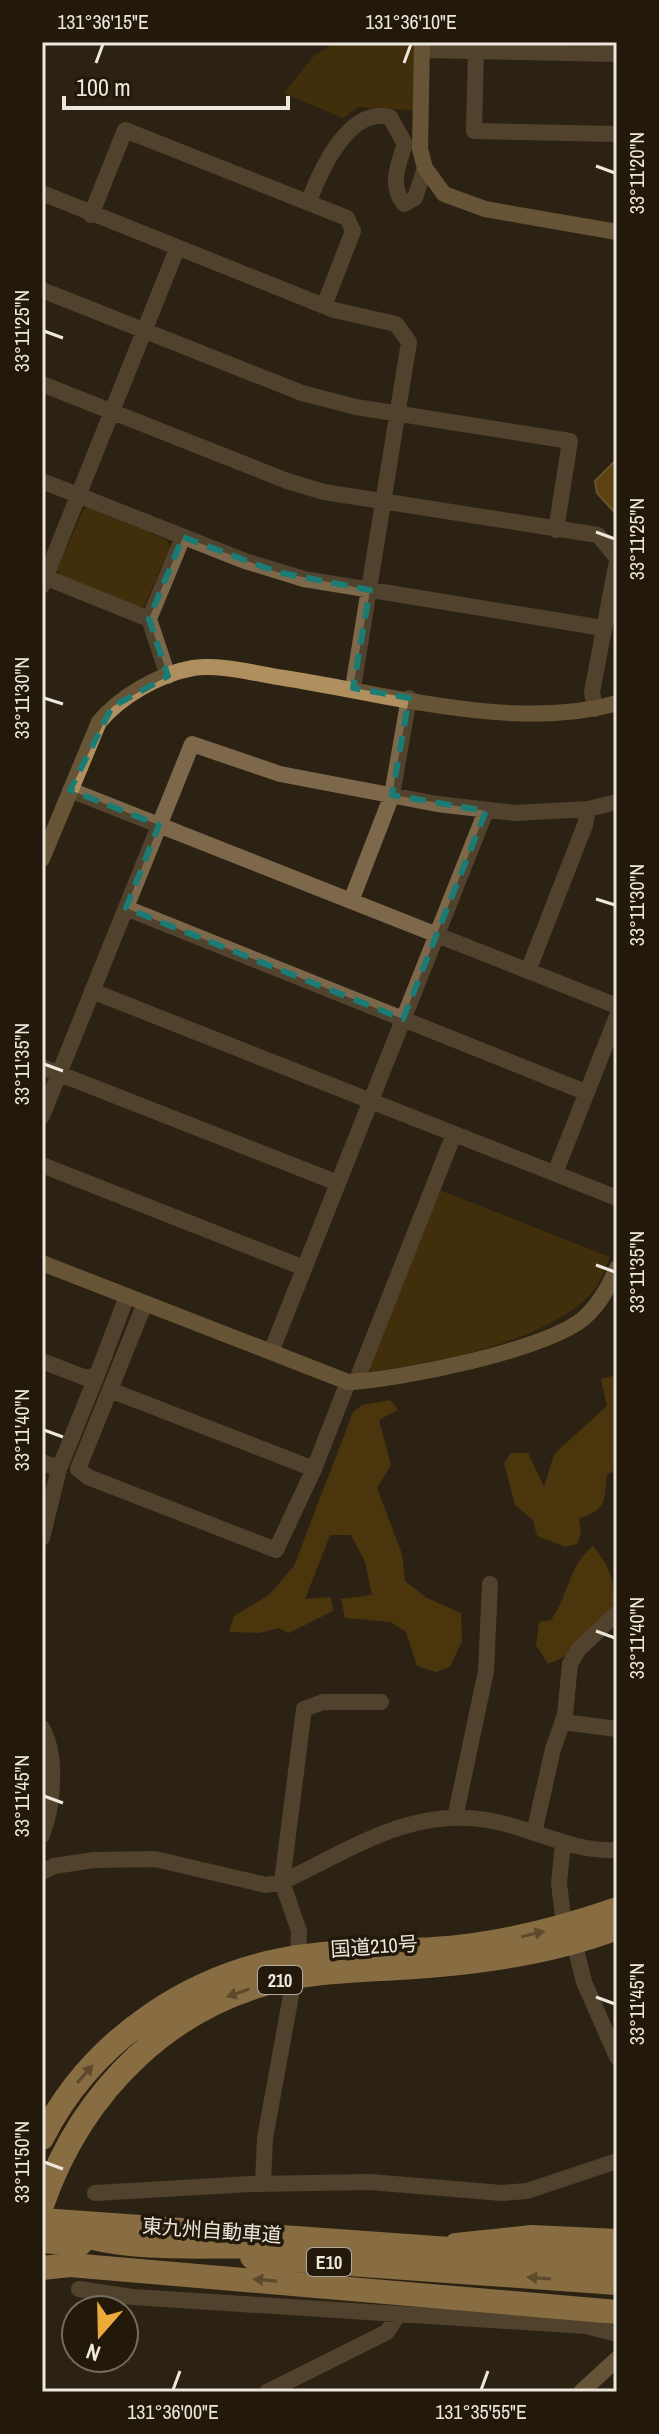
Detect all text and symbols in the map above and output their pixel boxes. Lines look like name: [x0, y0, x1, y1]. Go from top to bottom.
text: 131°36'15"E: [57, 8, 149, 35]
text: 131°36'10"E: [365, 8, 457, 35]
scale bar: [64, 60, 288, 110]
text: 100 m: [76, 71, 131, 103]
text: 33°11'20"N: [623, 132, 650, 214]
text: 33°11'25"N: [8, 290, 35, 372]
text: 33°11'25"N: [623, 498, 650, 580]
text: 33°11'30"N: [8, 657, 35, 739]
text: 33°11'30"N: [623, 864, 650, 946]
text: 33°11'35"N: [8, 1023, 35, 1105]
text: 33°11'35"N: [623, 1231, 650, 1313]
text: 33°11'40"N: [8, 1389, 35, 1471]
text: 33°11'40"N: [623, 1597, 650, 1679]
text: 33°11'45"N: [8, 1755, 35, 1837]
one-way arrow: [520, 1927, 545, 1940]
street label: 国道210号: [329, 1929, 419, 1963]
text: 33°11'45"N: [623, 1963, 650, 2045]
road number: 210: [258, 1966, 302, 1994]
one-way arrow: [226, 1987, 250, 1999]
one-way arrow: [76, 2064, 94, 2083]
text: 33°11'50"N: [8, 2121, 35, 2203]
street label: 東九州自動車道: [141, 2212, 283, 2248]
road number: E10: [307, 2248, 351, 2276]
one-way arrow: [526, 2271, 551, 2284]
one-way arrow: [252, 2273, 277, 2286]
north arrow: [60, 2294, 140, 2374]
text: N: [82, 2336, 104, 2369]
text: 131°36'00"E: [127, 2398, 219, 2425]
text: 131°35'55"E: [435, 2398, 527, 2425]

